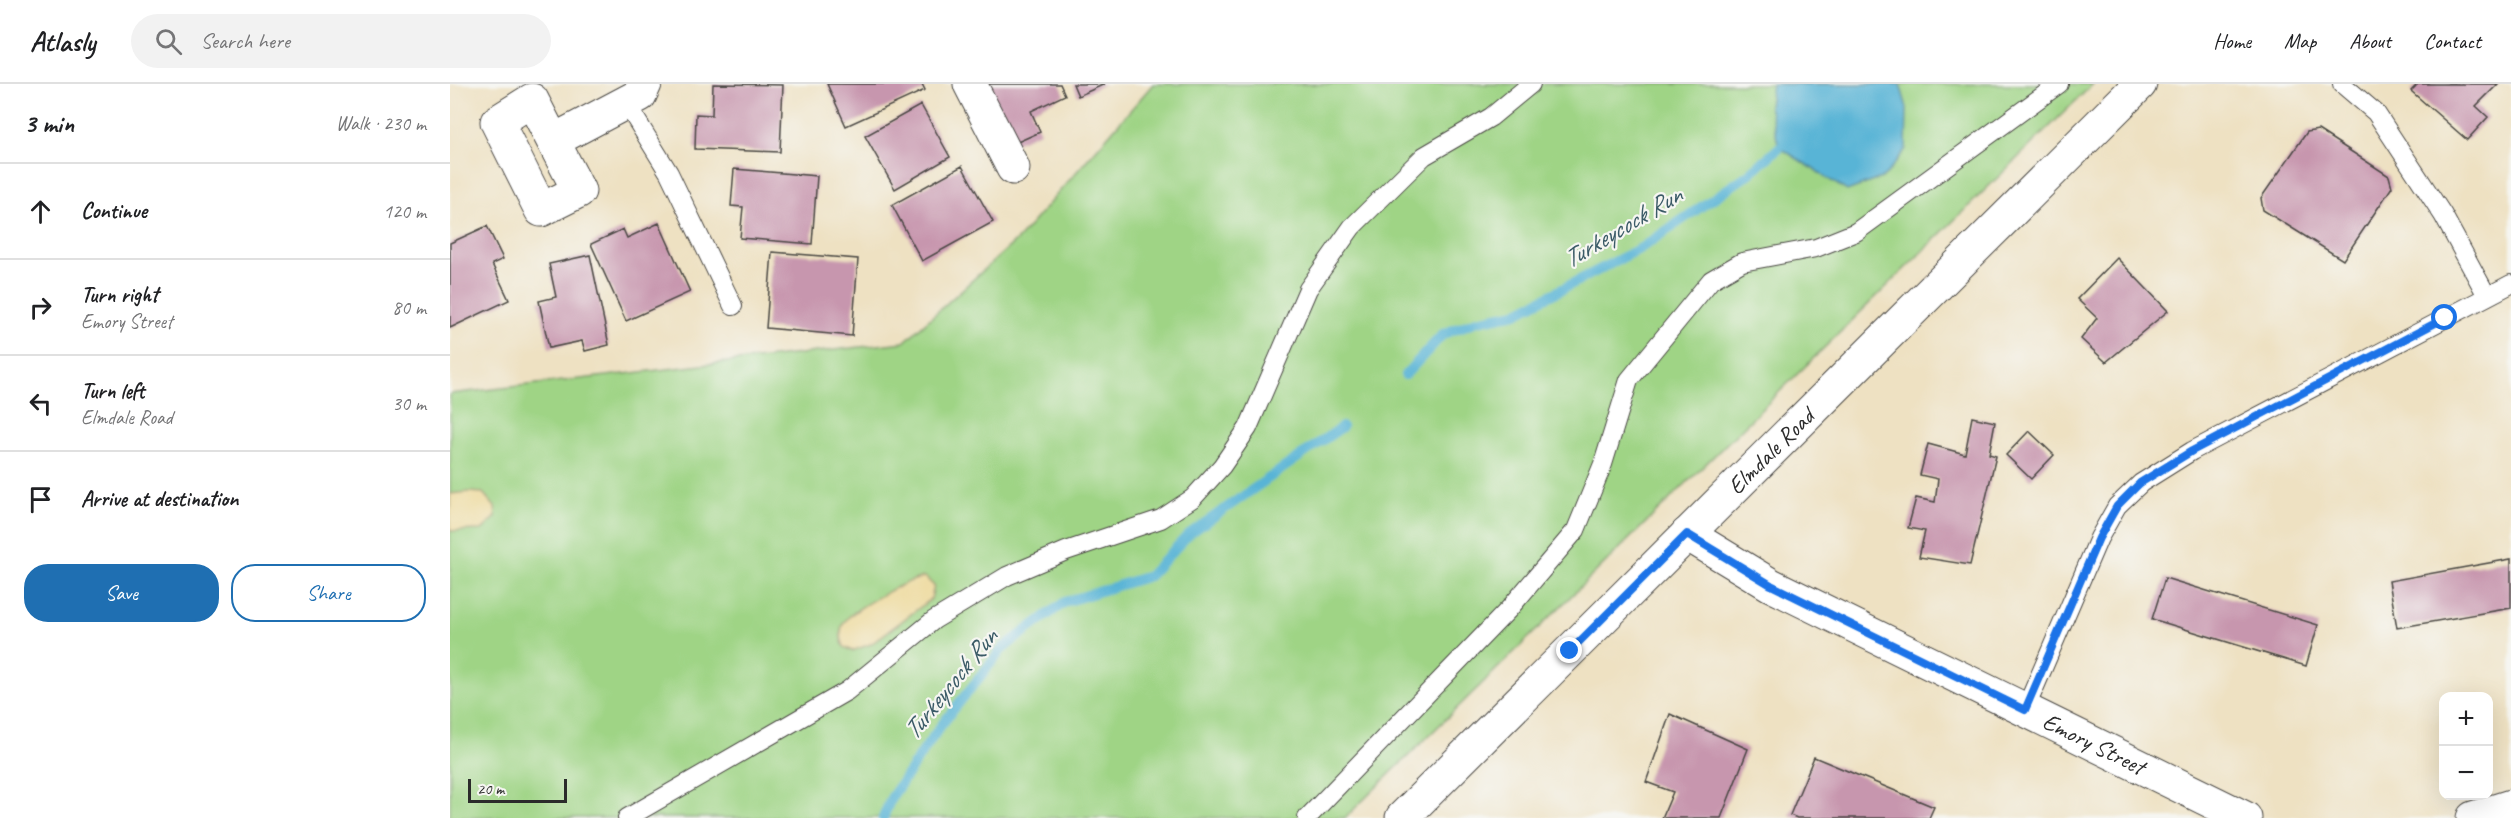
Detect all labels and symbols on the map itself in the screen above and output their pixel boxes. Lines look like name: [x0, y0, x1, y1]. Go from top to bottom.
water label: Turkeycock Run: [1556, 177, 1690, 275]
route start: [2431, 304, 2457, 330]
street label: Elmdale Road: [1721, 399, 1823, 501]
water label: Turkeycock Run: [895, 620, 1006, 746]
route end: [1556, 637, 1582, 663]
street label: Emory Street: [2038, 706, 2153, 783]
scale bar: [468, 776, 567, 804]

